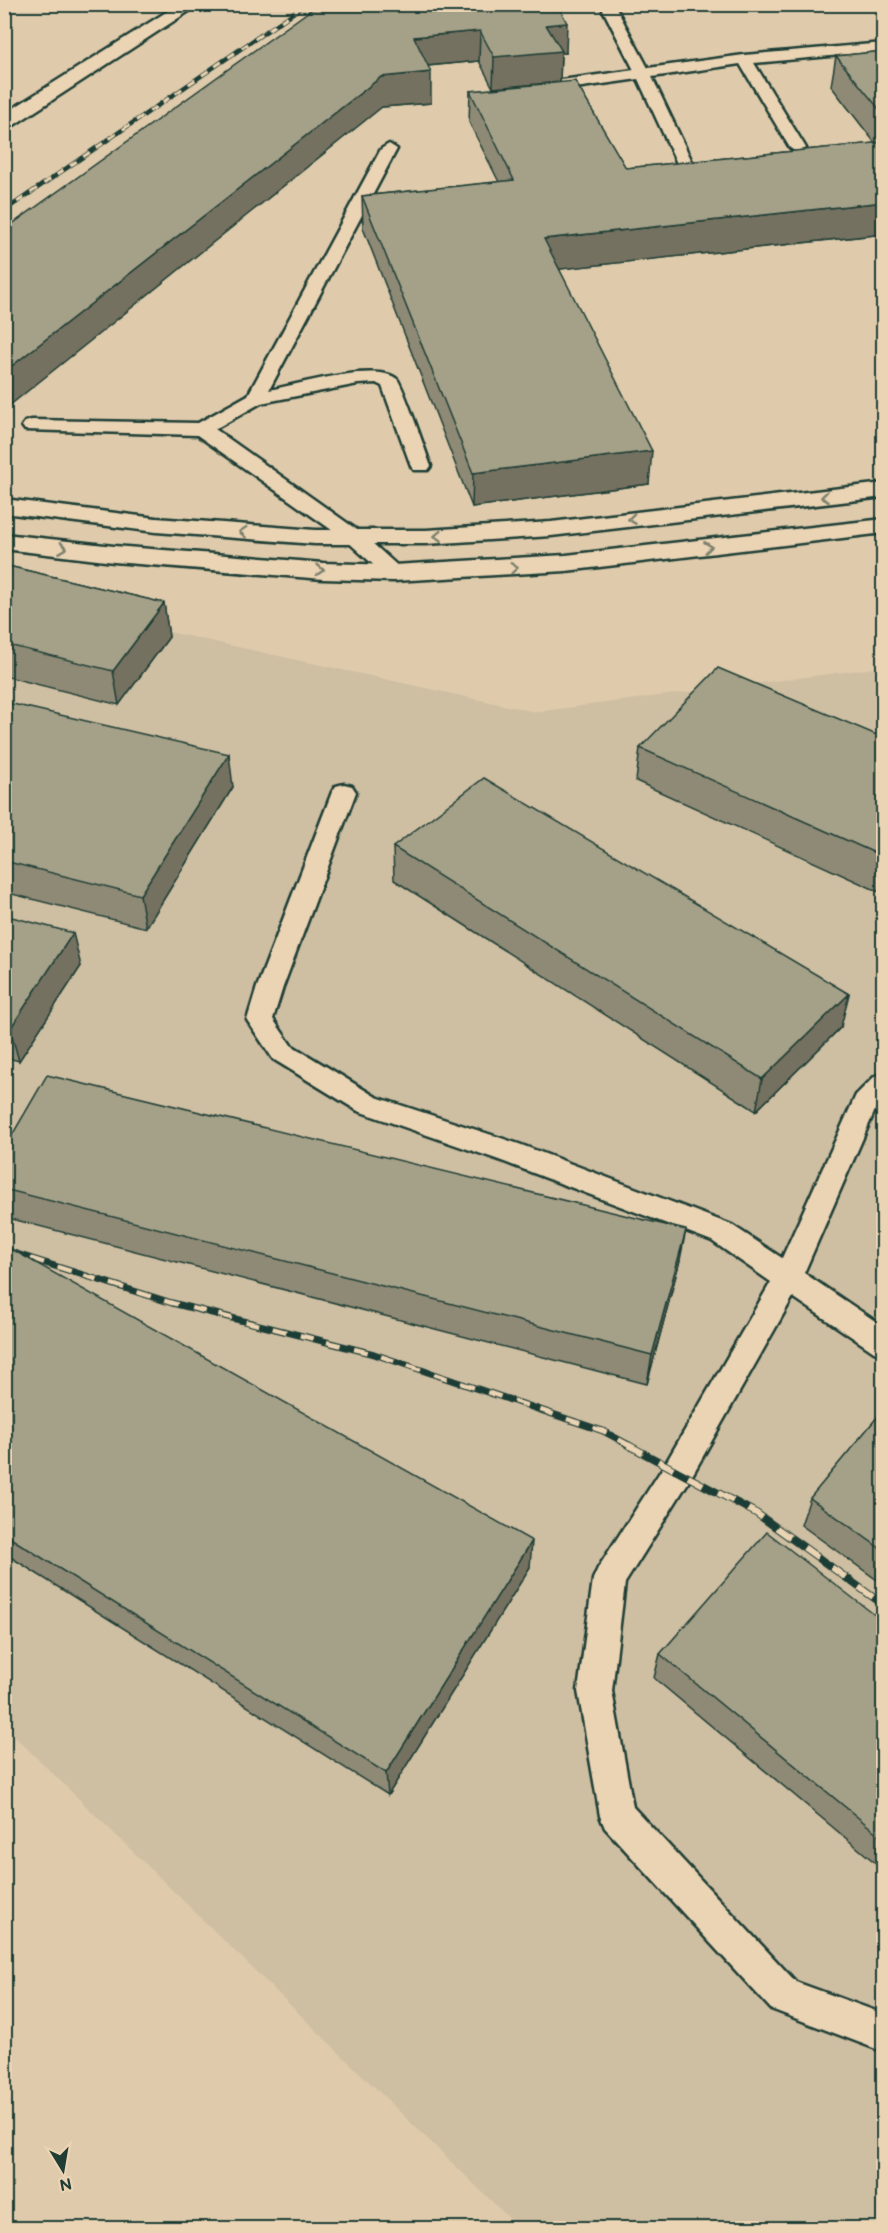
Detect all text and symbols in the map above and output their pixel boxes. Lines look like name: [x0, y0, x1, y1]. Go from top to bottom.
one-way arrow: [821, 490, 830, 503]
one-way arrow: [627, 512, 636, 525]
one-way arrow: [238, 525, 247, 538]
one-way arrow: [433, 530, 442, 543]
one-way arrow: [58, 541, 67, 554]
one-way arrow: [704, 541, 713, 554]
one-way arrow: [510, 561, 519, 574]
one-way arrow: [315, 563, 324, 576]
north arrow: [33, 2140, 93, 2200]
text: N: [58, 2173, 73, 2194]

